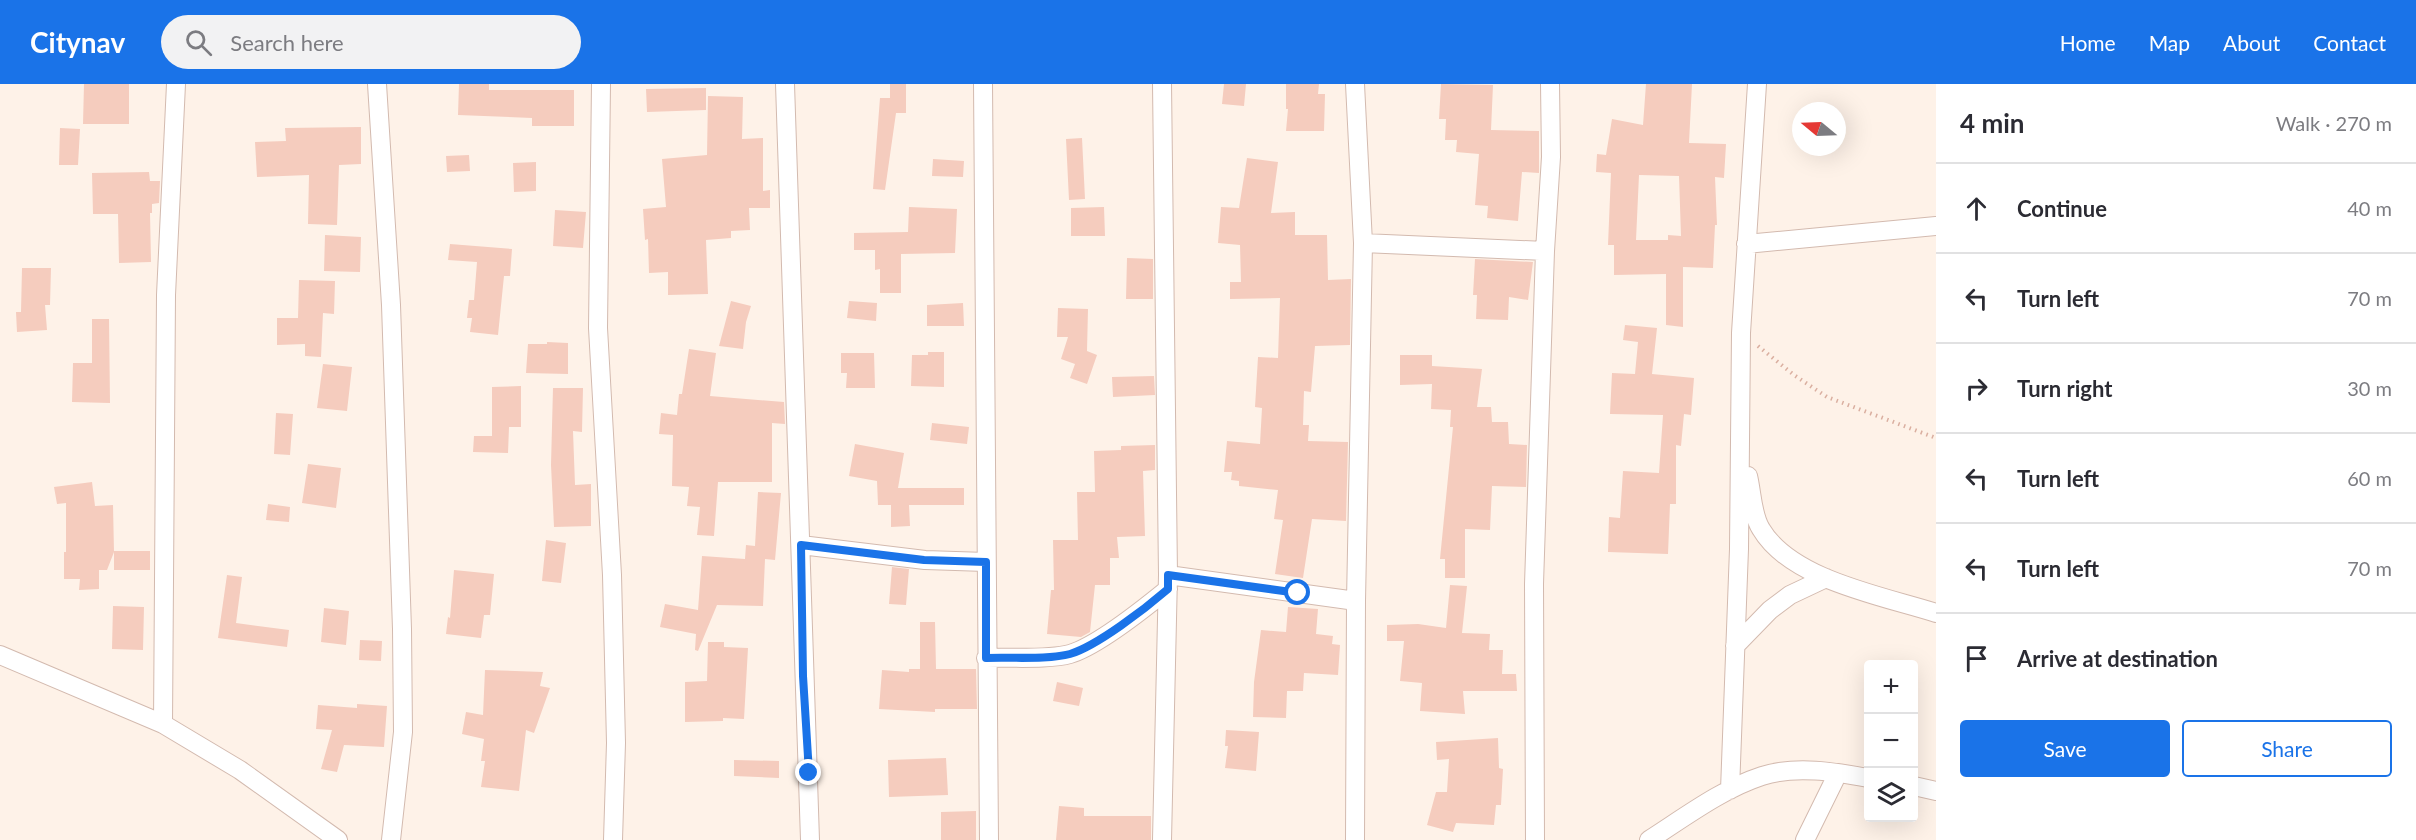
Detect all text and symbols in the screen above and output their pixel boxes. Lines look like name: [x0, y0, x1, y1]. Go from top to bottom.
search box: [161, 15, 581, 69]
text: Citynav: [30, 25, 125, 59]
icon: search: [182, 26, 215, 59]
text: Search here: [230, 29, 344, 56]
text: Home: [2060, 30, 2116, 55]
text: Map: [2149, 30, 2190, 55]
text: About: [2223, 30, 2280, 55]
text: Contact: [2313, 30, 2386, 55]
north arrow: [1792, 102, 1846, 156]
text: 4 min: [1960, 107, 2024, 139]
text: Walk · 270 m: [2276, 111, 2392, 135]
icon: ahead: [1960, 192, 1993, 225]
text: Continue: [2017, 195, 2107, 222]
text: 40 m: [2347, 196, 2392, 220]
icon: left: [1960, 282, 1993, 315]
text: Turn left: [2017, 285, 2099, 312]
text: 70 m: [2347, 286, 2392, 310]
icon: right: [1960, 372, 1993, 405]
text: Turn right: [2017, 375, 2112, 402]
text: 30 m: [2347, 376, 2392, 400]
icon: left: [1960, 462, 1993, 495]
text: Turn left: [2017, 465, 2099, 492]
text: 60 m: [2347, 466, 2392, 490]
icon: left: [1960, 552, 1993, 585]
text: Turn left: [2017, 555, 2099, 582]
text: 70 m: [2347, 556, 2392, 580]
route start: [1284, 579, 1310, 605]
icon: arrive: [1960, 642, 1993, 675]
text: Arrive at destination: [2017, 645, 2218, 672]
map controls: [1864, 660, 1918, 822]
button: +: [1864, 660, 1918, 714]
button: −: [1864, 714, 1918, 768]
button: Save: [1960, 720, 2170, 777]
button: Share: [2182, 720, 2392, 777]
route end: [795, 759, 821, 785]
button: layers: [1864, 768, 1918, 822]

